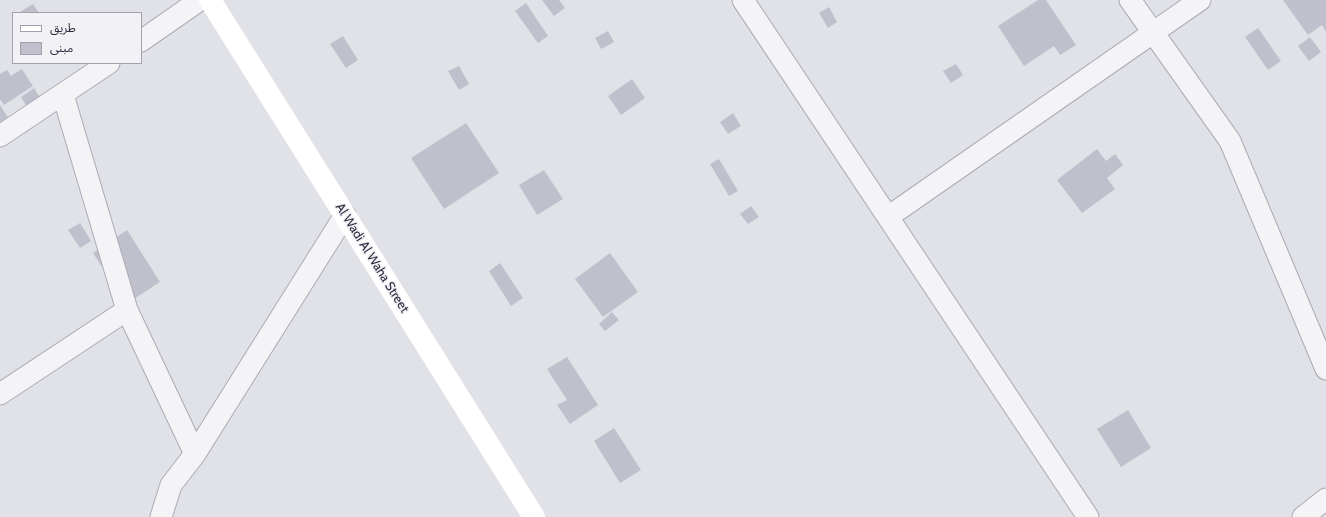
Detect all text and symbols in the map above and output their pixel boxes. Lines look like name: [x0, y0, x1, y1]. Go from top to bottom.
legend: [12, 12, 142, 64]
text: طريق: [50, 20, 76, 35]
text: مبنى: [50, 40, 73, 55]
street label: Al Wadi Al Waha Street: [332, 200, 412, 316]

